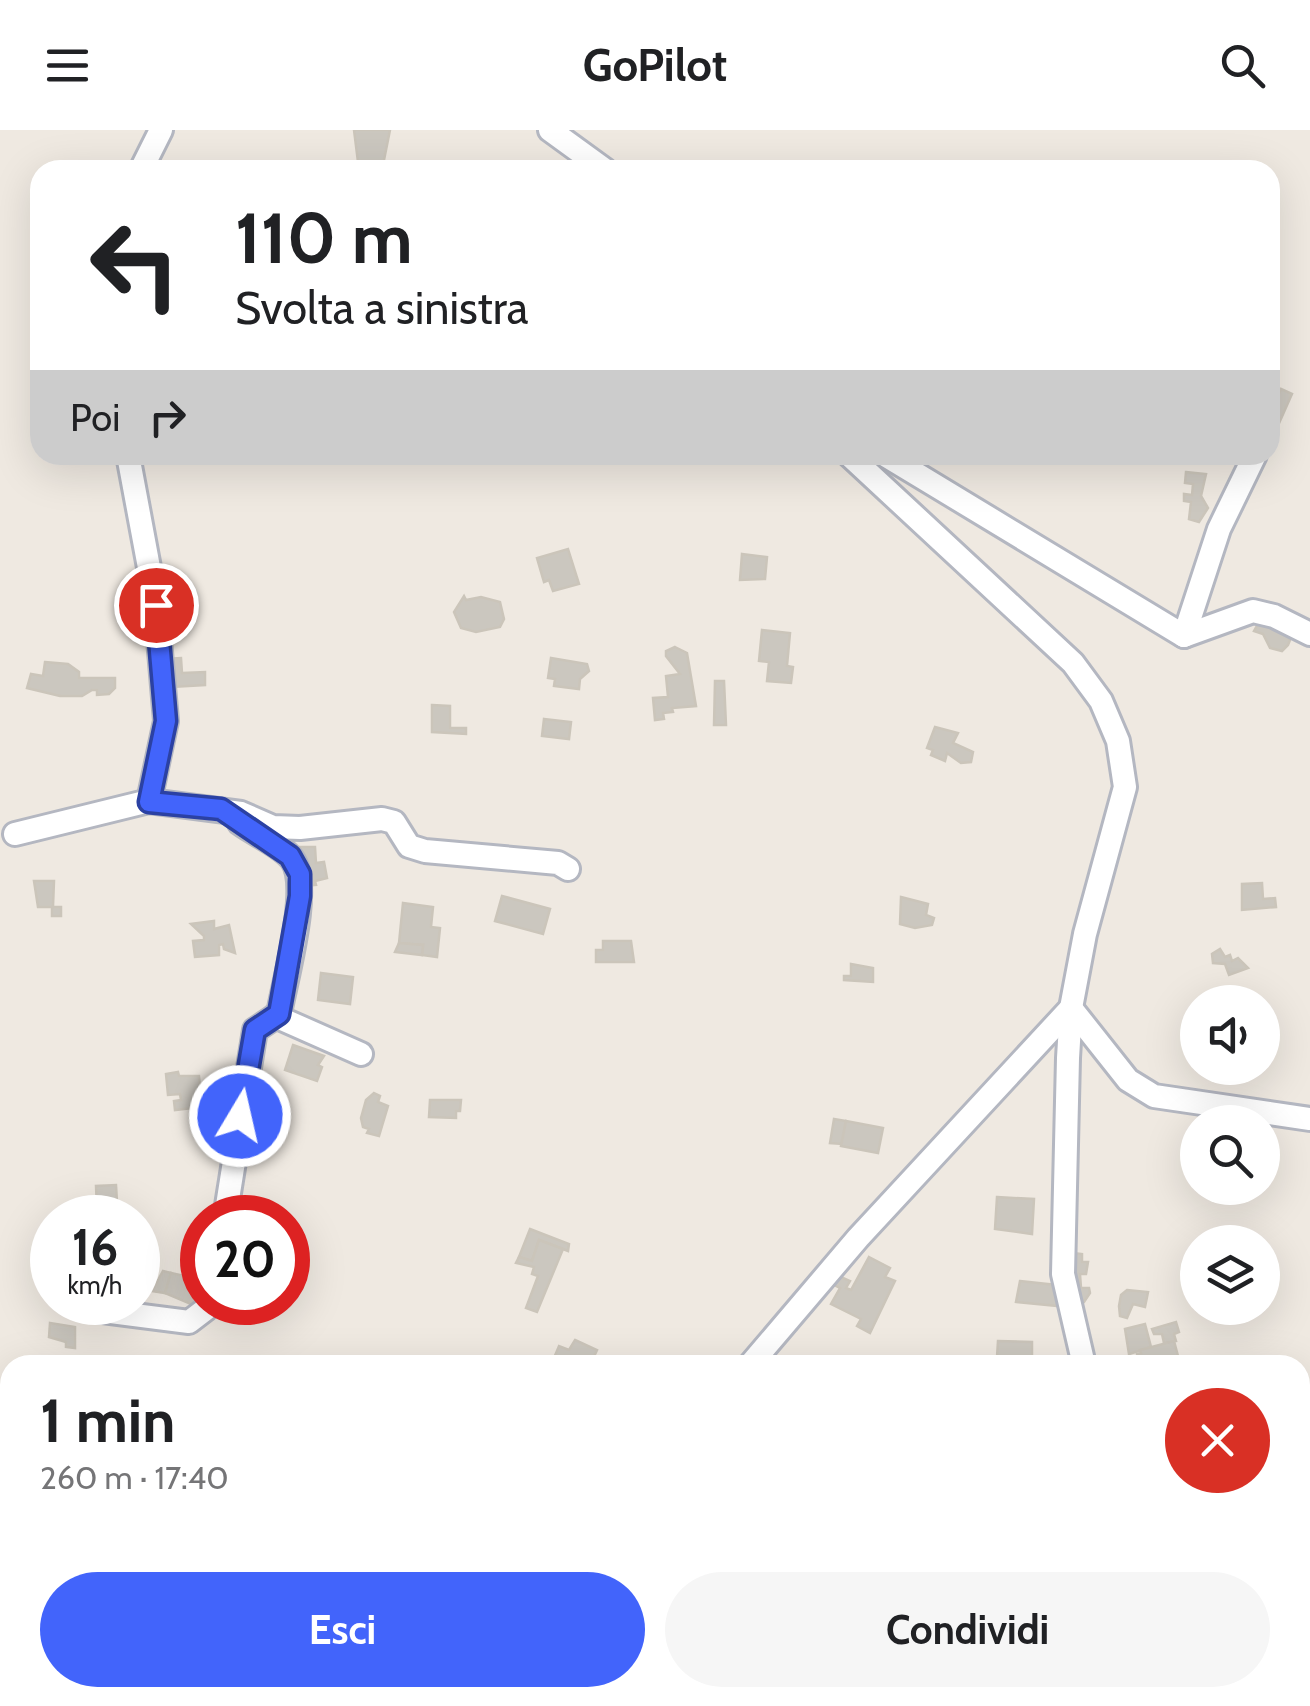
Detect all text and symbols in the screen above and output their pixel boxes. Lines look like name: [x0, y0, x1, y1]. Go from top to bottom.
icon: menu: [40, 38, 95, 93]
text: GoPilot: [583, 38, 727, 92]
icon: search: [1215, 38, 1270, 93]
text: 110 m: [235, 195, 413, 281]
icon: left: [70, 200, 200, 330]
text: Svolta a sinistra: [235, 281, 528, 335]
icon: right: [140, 390, 195, 445]
text: Poi: [70, 394, 120, 441]
pin: [114, 563, 199, 648]
icon: arrive: [129, 578, 184, 633]
map controls: [1180, 985, 1280, 1325]
button: sound: [1180, 985, 1280, 1085]
position arrow: [188, 1064, 292, 1168]
button: search: [1180, 1105, 1280, 1205]
speed limit sign: 20: [180, 1195, 310, 1325]
text: 16: [72, 1217, 118, 1278]
button: layers: [1180, 1225, 1280, 1325]
text: km/h: [68, 1270, 122, 1300]
text: 1 min: [40, 1384, 175, 1457]
button: close: [1165, 1388, 1270, 1493]
text: 260 m · 17:40: [40, 1458, 229, 1497]
button: Esci: [40, 1572, 645, 1687]
button: Condividi: [665, 1572, 1270, 1687]

